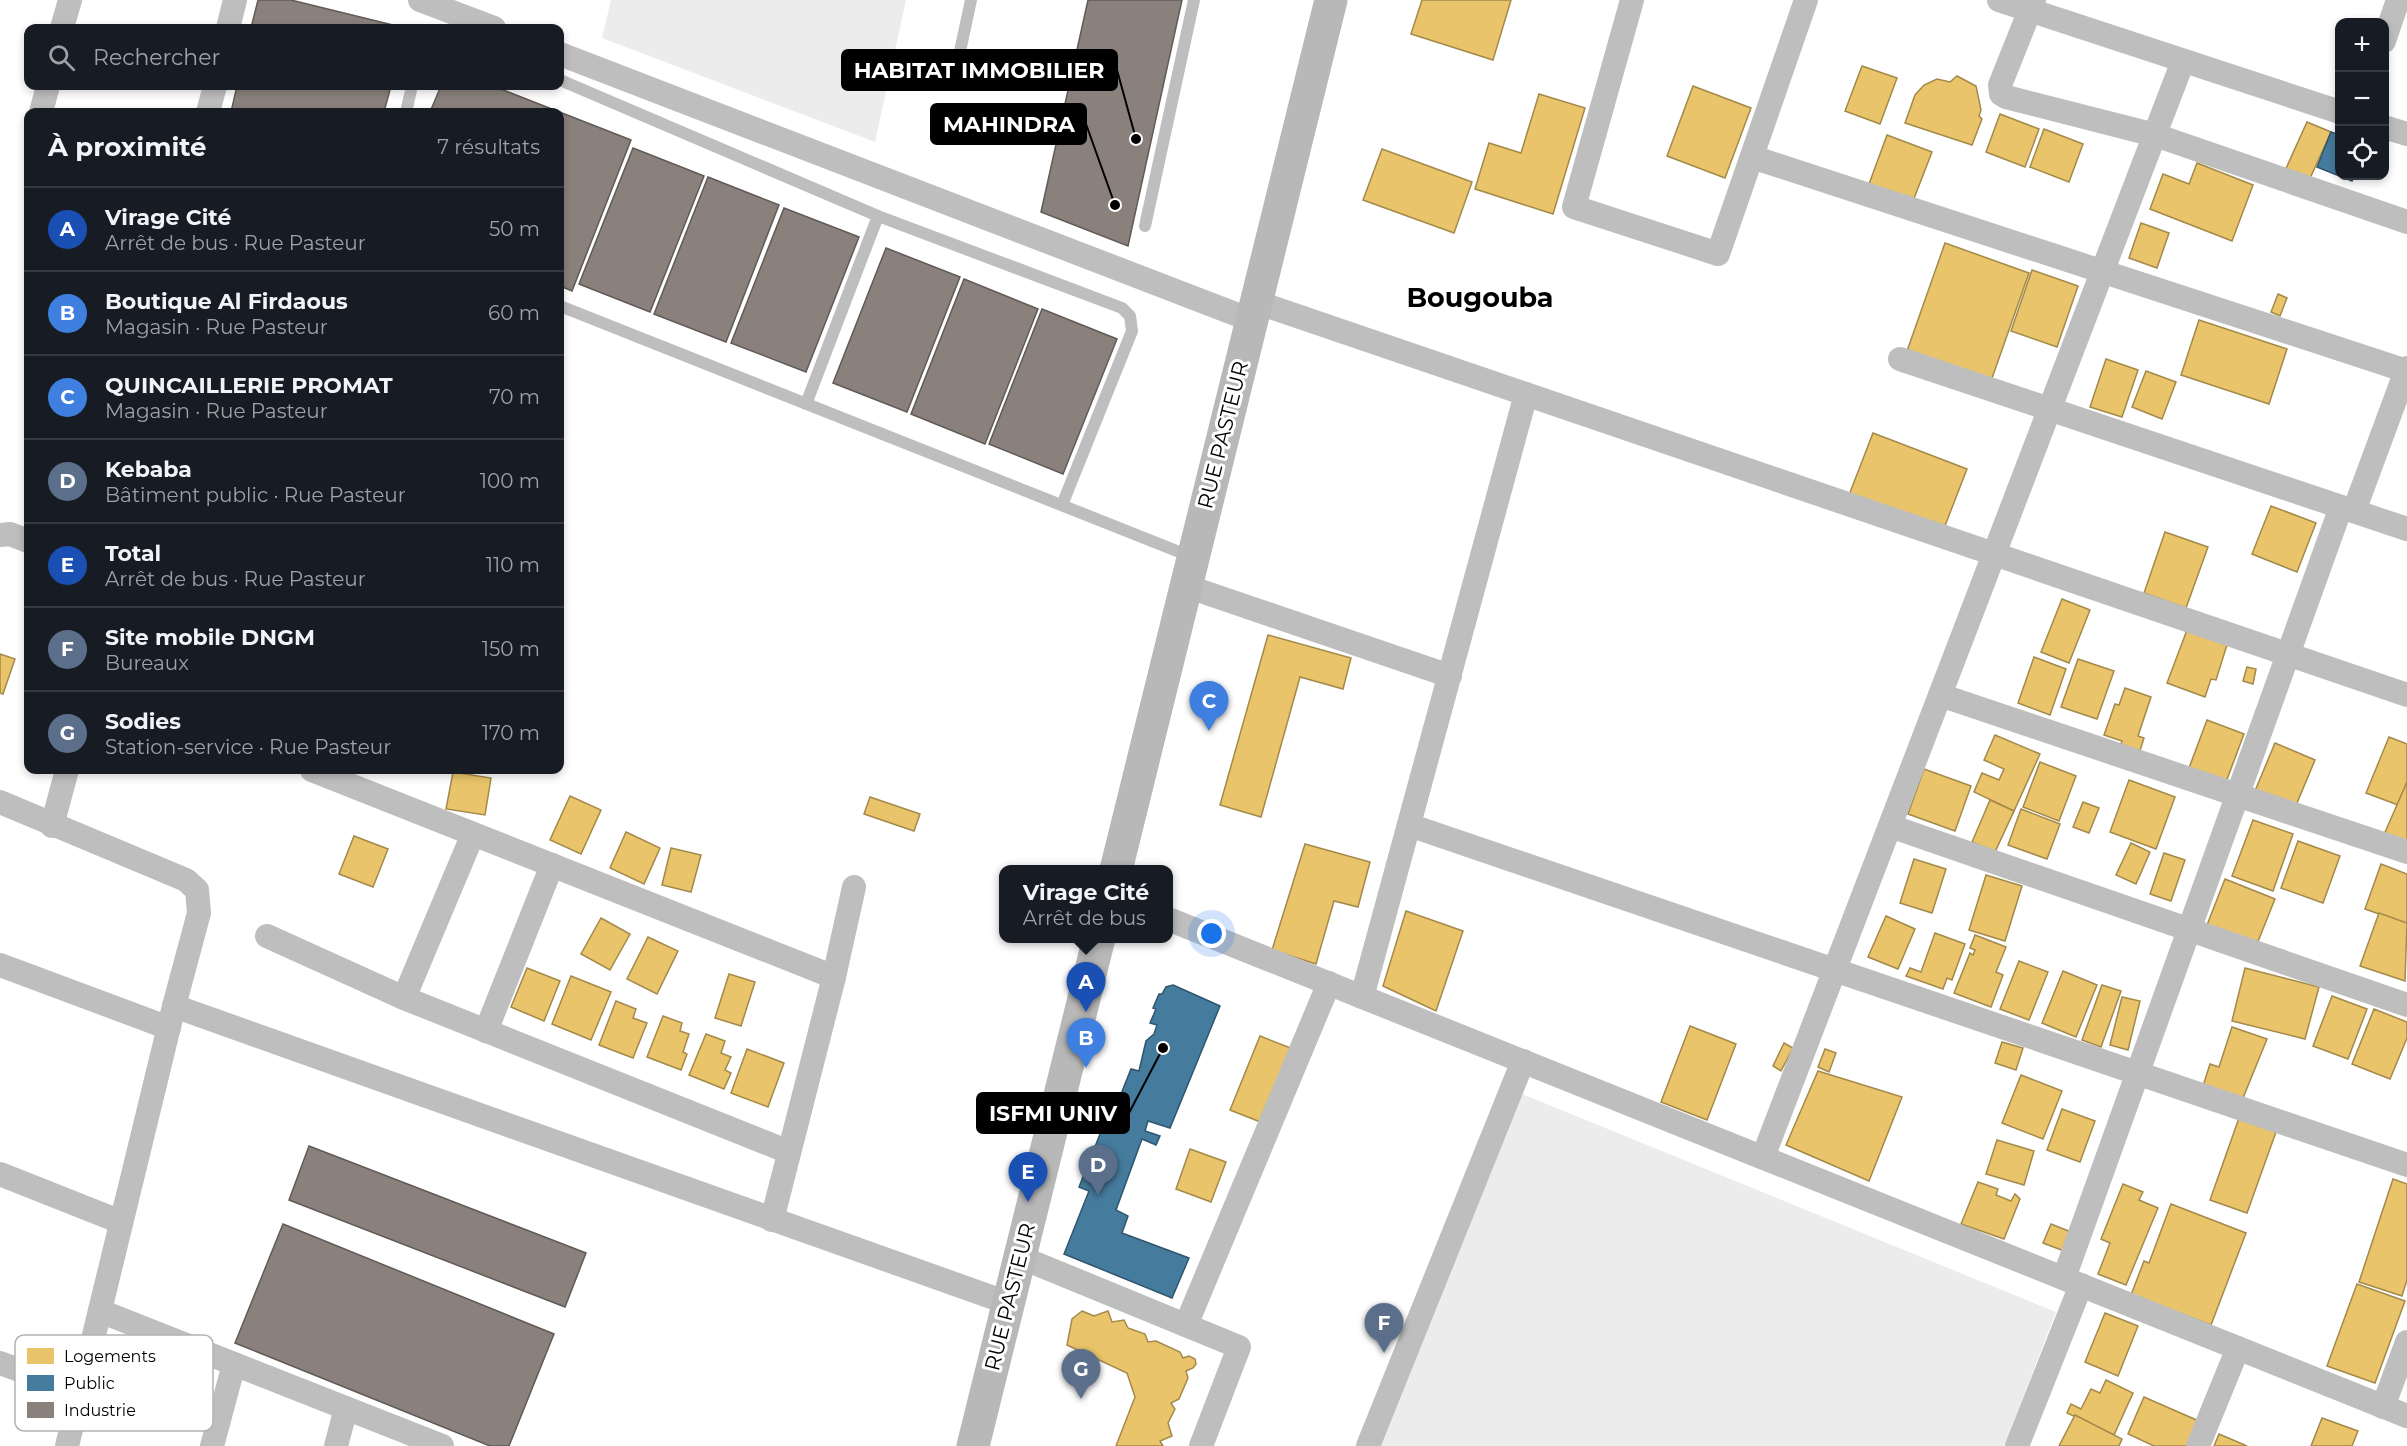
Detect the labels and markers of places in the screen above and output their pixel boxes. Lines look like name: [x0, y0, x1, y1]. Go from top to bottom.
callout: HABITAT IMMOBILIER: [842, 50, 1117, 90]
callout: MAHINDRA: [931, 104, 1086, 144]
pin: C: [1190, 682, 1228, 731]
pin: A: [1066, 962, 1106, 1012]
pin: B: [1066, 1018, 1106, 1068]
callout: ISFMI UNIV: [977, 1093, 1129, 1133]
pin: D: [1078, 1146, 1118, 1195]
pin: E: [1008, 1152, 1048, 1202]
pin: F: [1364, 1304, 1404, 1353]
pin: G: [1062, 1350, 1100, 1399]

